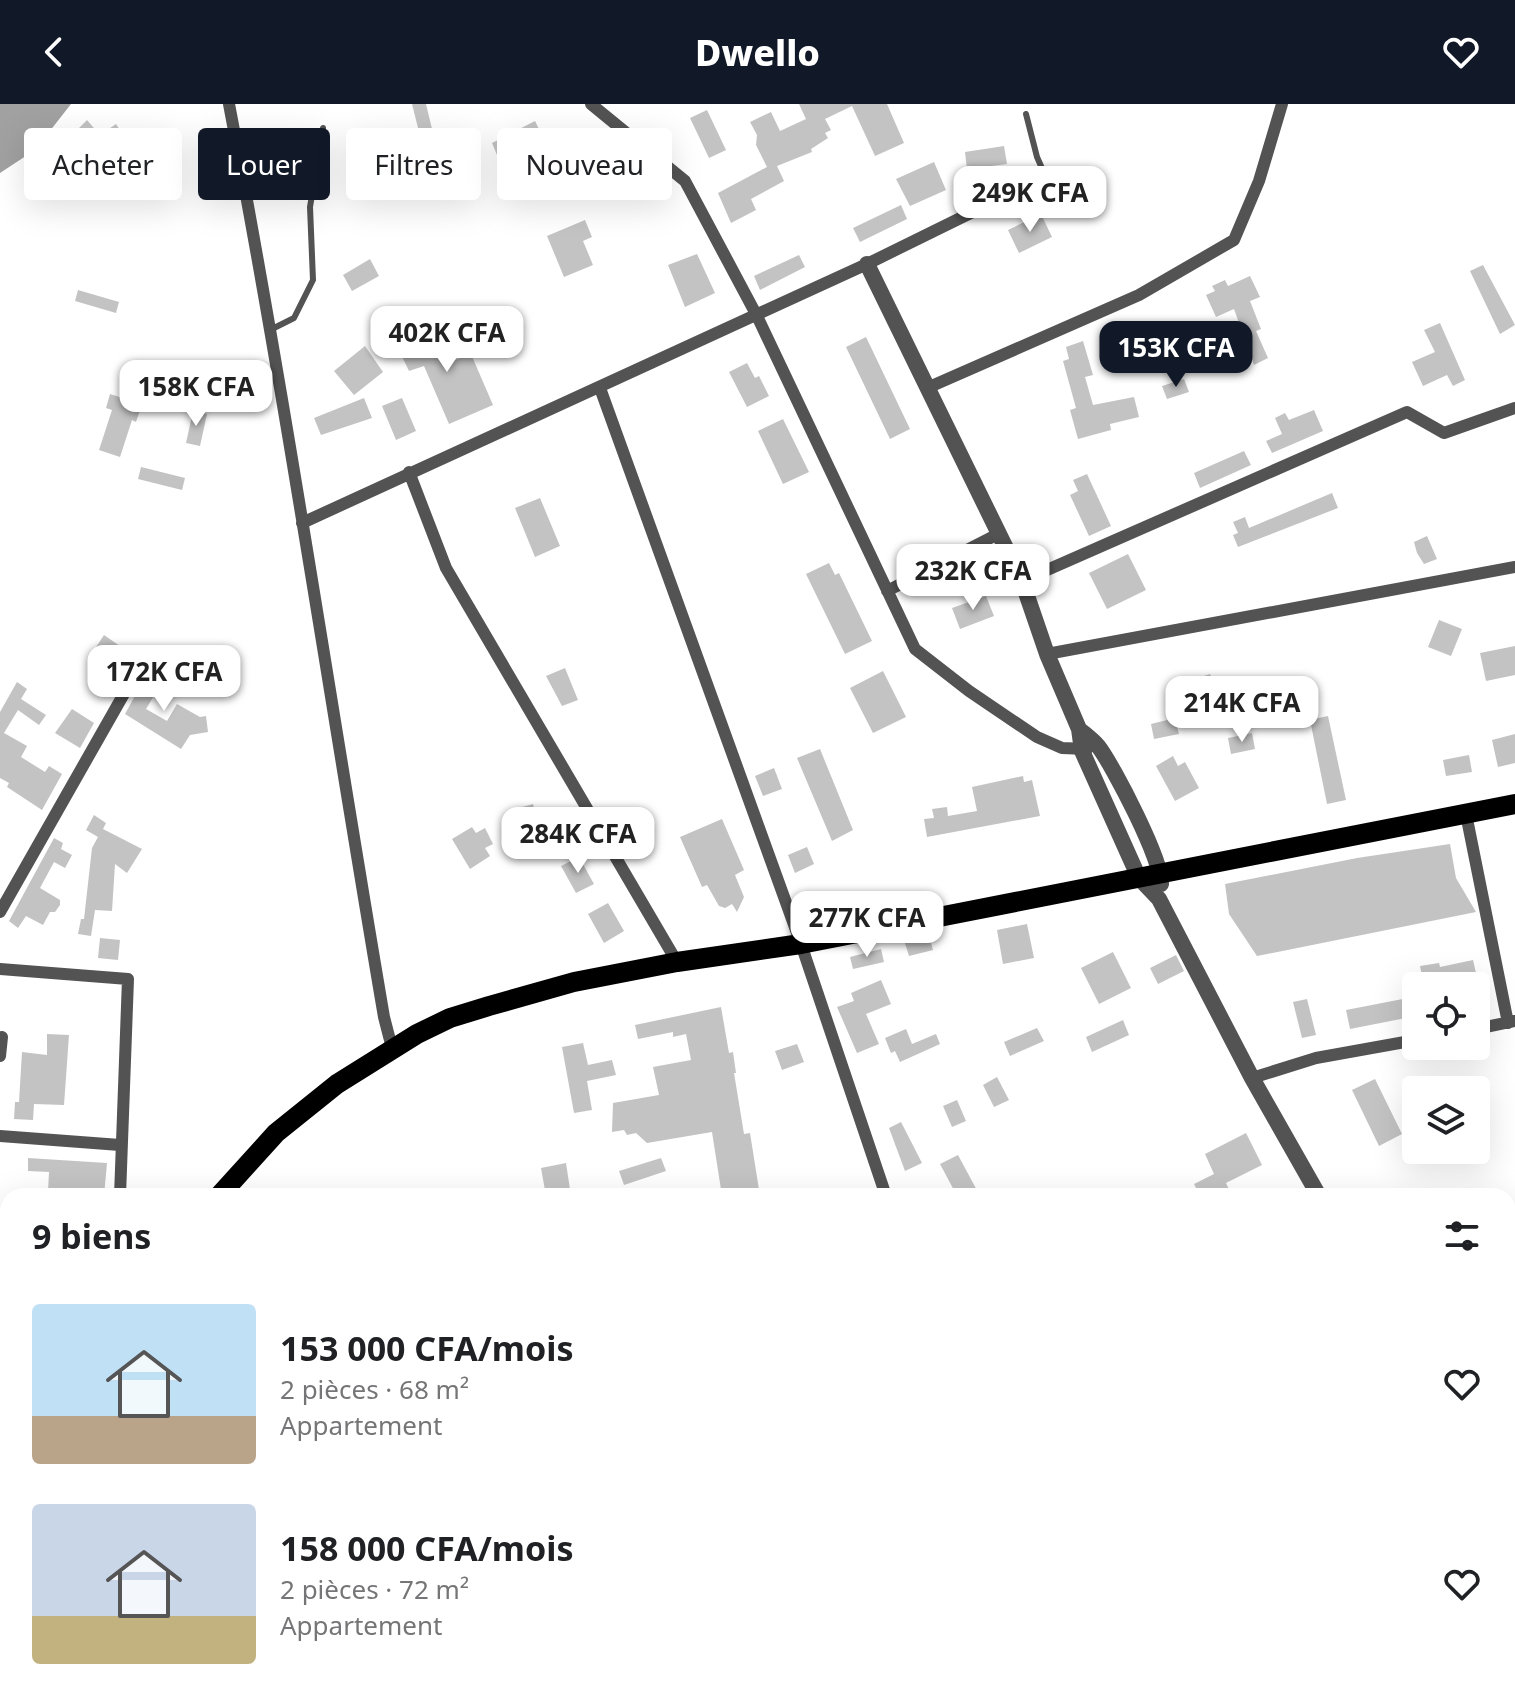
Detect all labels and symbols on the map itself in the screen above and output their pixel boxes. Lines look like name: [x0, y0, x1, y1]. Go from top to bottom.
pin: 249K CFA: [947, 166, 1113, 234]
pin: 402K CFA: [364, 306, 530, 374]
pin: 153K CFA: [1093, 321, 1259, 389]
pin: 158K CFA: [113, 360, 279, 428]
pin: 232K CFA: [890, 544, 1056, 612]
pin: 172K CFA: [81, 645, 247, 713]
pin: 214K CFA: [1159, 676, 1325, 744]
pin: 284K CFA: [495, 807, 661, 875]
pin: 277K CFA: [784, 891, 950, 959]

